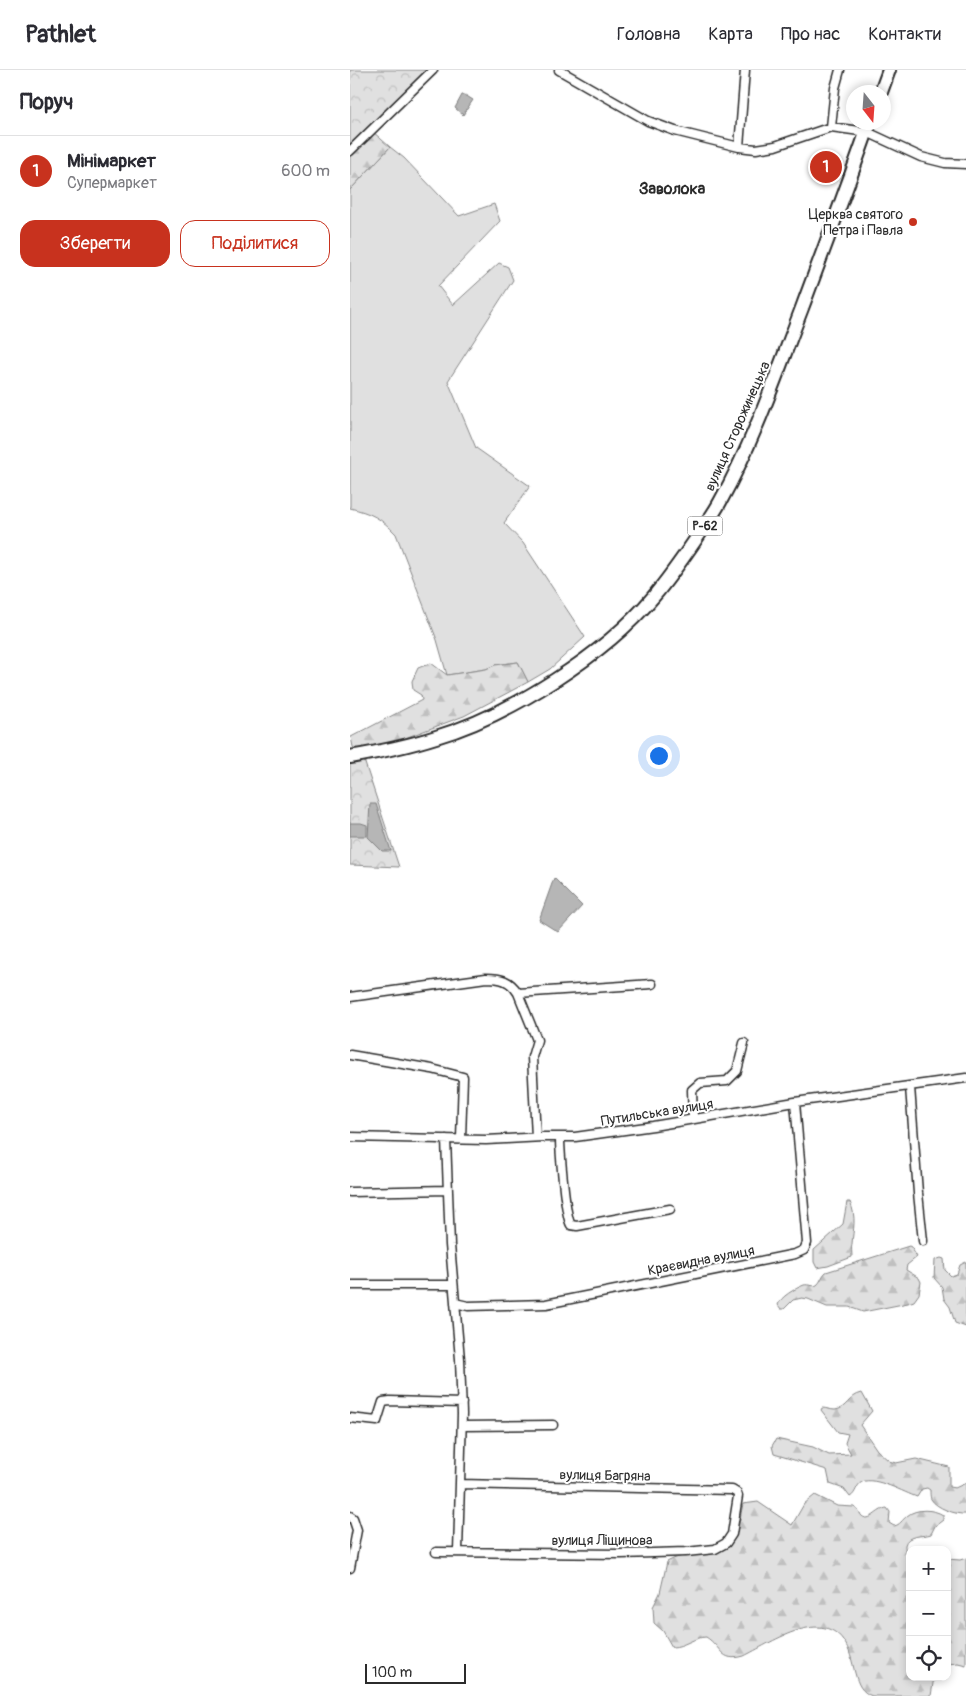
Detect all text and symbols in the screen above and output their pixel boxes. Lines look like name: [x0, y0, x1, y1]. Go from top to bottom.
text: Pathlet: [25, 20, 96, 49]
text: Головна: [617, 23, 680, 46]
text: Карта: [708, 23, 753, 46]
text: Про нас: [781, 23, 840, 46]
text: Контакти: [868, 23, 941, 46]
north arrow: [846, 85, 891, 130]
text: Поруч: [20, 89, 73, 116]
pin: 1: [810, 148, 842, 186]
text: Мінімаркет: [67, 149, 156, 173]
text: 1: [33, 161, 39, 181]
text: 600 m: [281, 161, 330, 181]
text: Супермаркет: [67, 173, 157, 193]
district label: Заволока: [639, 179, 706, 199]
place label: Церква святого Петра і Павла: [808, 206, 903, 239]
marker: Церква святого Петра і Павла: [907, 216, 919, 228]
button: Зберегти: [20, 220, 170, 267]
button: Поділитися: [180, 220, 330, 267]
street label: вулиця Сторожинецька: [701, 359, 774, 494]
road number: Р-62: [688, 516, 722, 536]
your location: [646, 743, 672, 769]
street label: Путильська вулиця: [600, 1095, 714, 1130]
street label: Краєвидна вулиця: [646, 1242, 756, 1279]
street label: вулиця Багряна: [559, 1466, 651, 1485]
street label: вулиця Ліщинова: [551, 1532, 653, 1549]
map controls: [906, 1546, 951, 1681]
button: +: [906, 1546, 951, 1591]
button: −: [906, 1591, 951, 1636]
button: locate: [906, 1636, 951, 1681]
scale bar: [365, 1661, 466, 1684]
text: 100 m: [372, 1664, 412, 1681]

